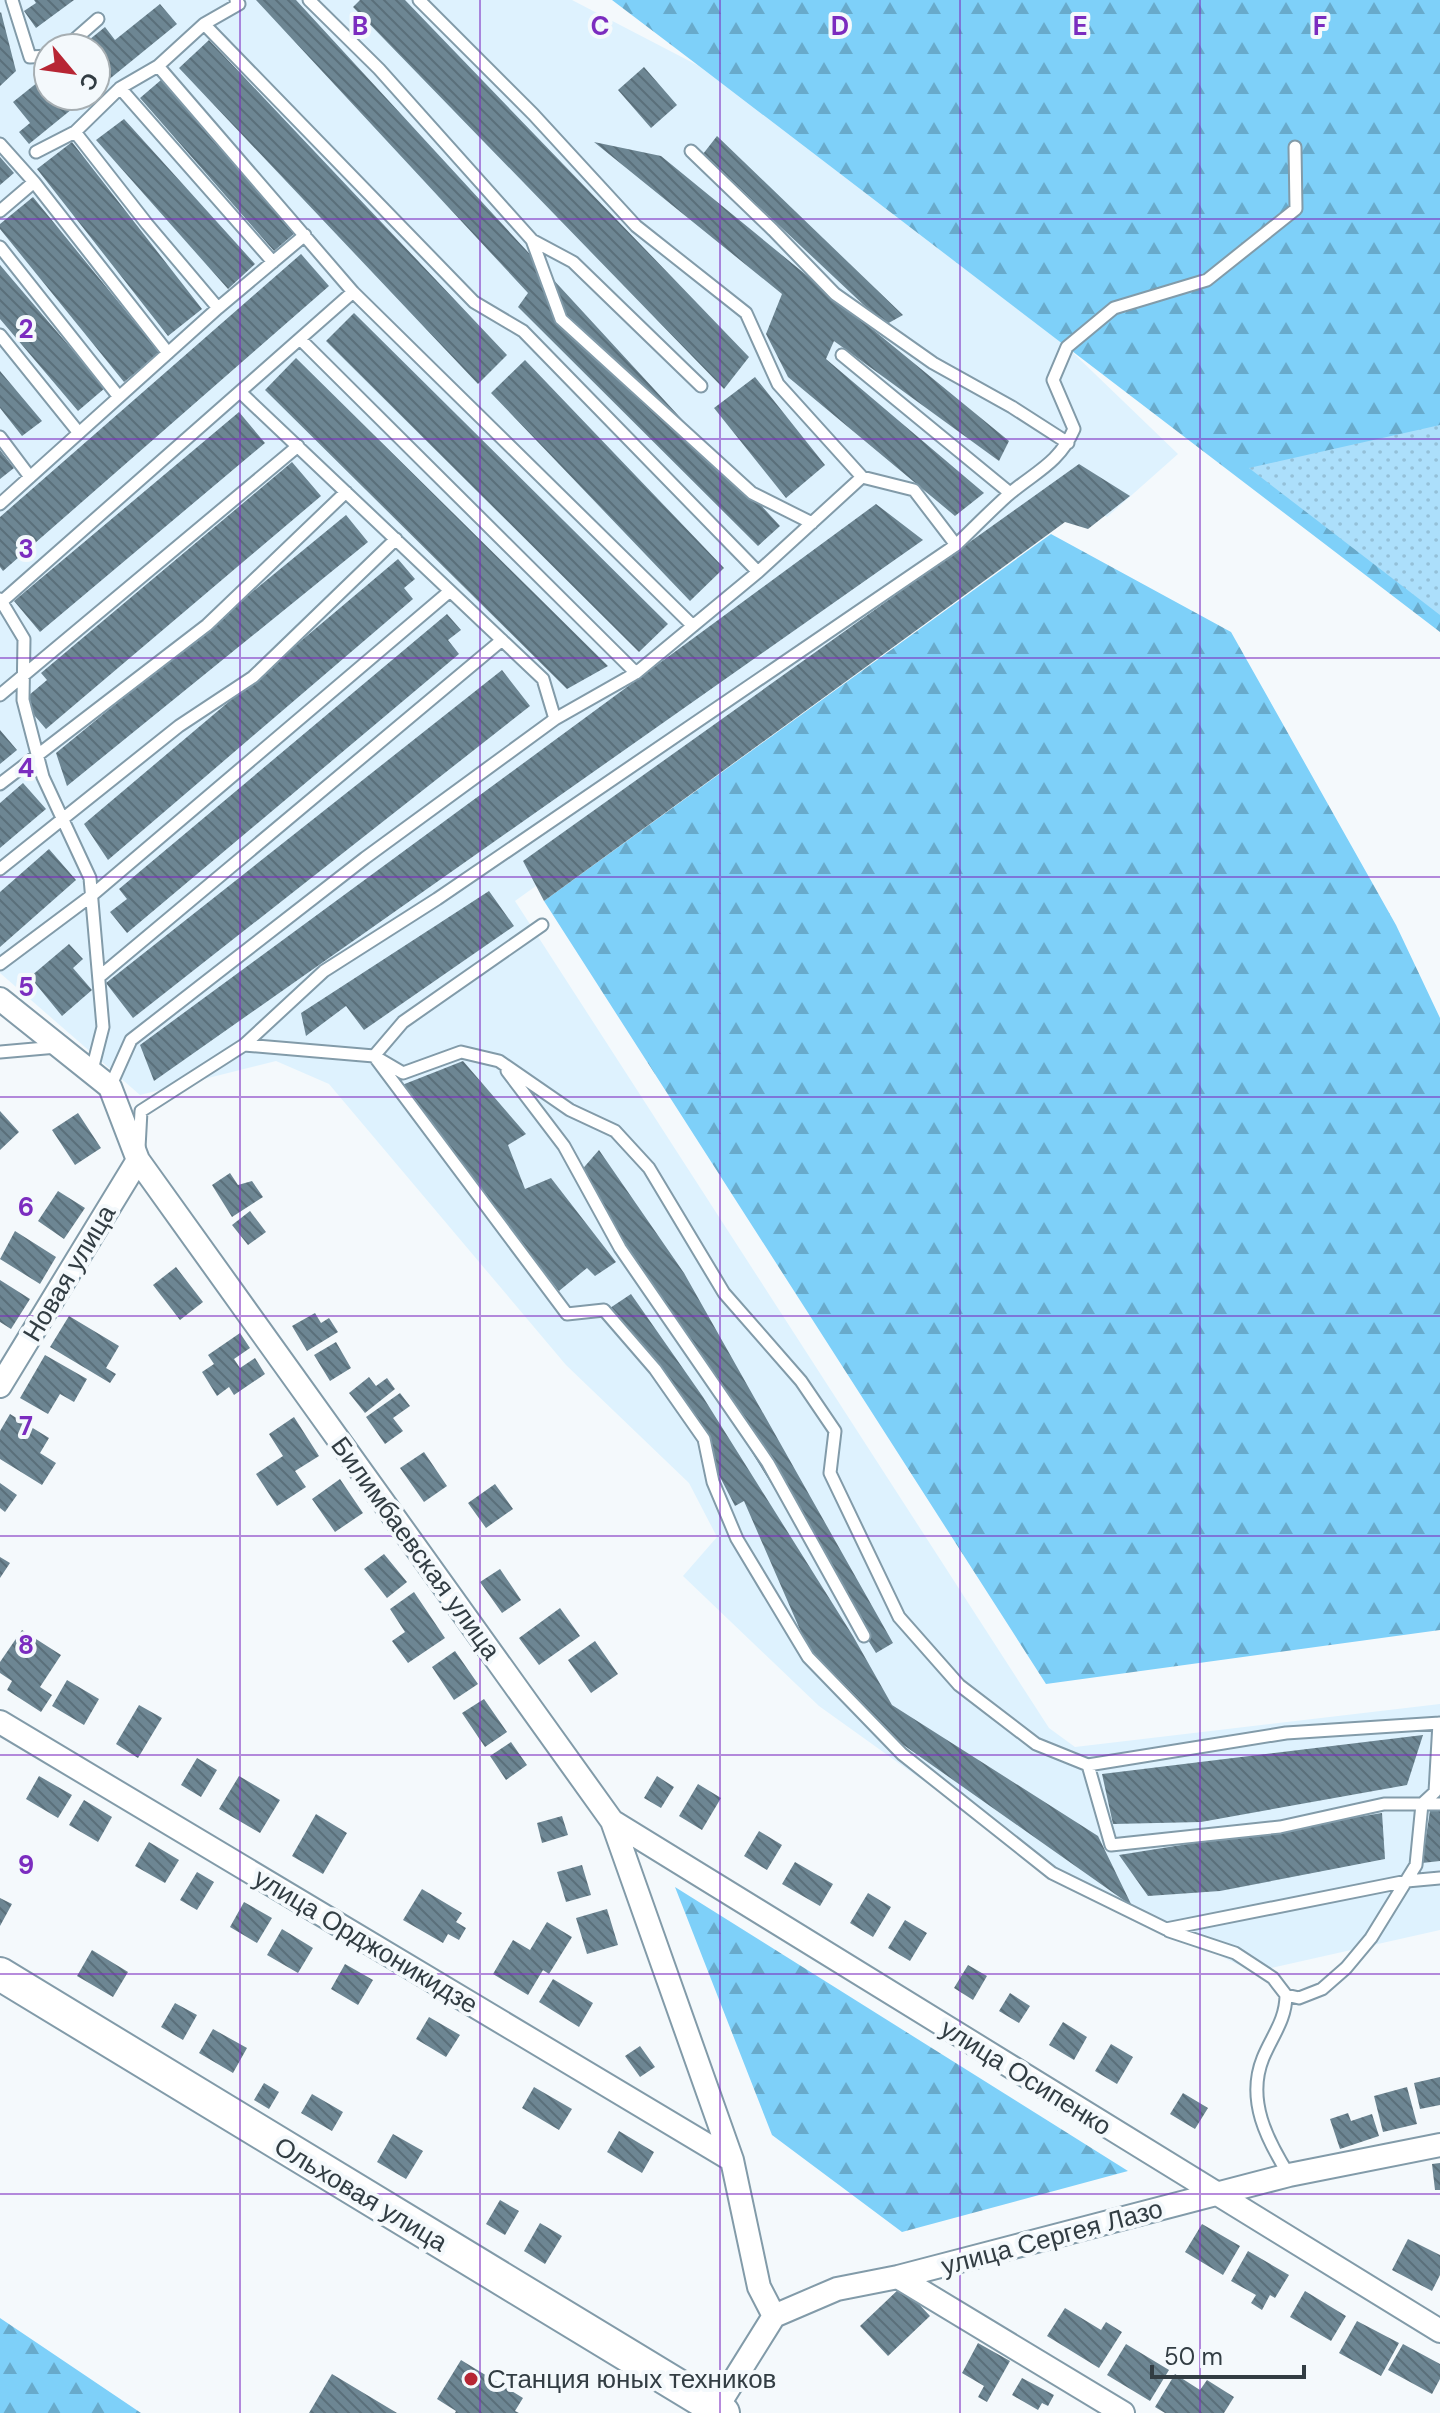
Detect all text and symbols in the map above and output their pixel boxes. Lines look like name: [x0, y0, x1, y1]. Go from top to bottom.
text: B: [352, 9, 368, 43]
text: C: [590, 9, 610, 43]
text: D: [831, 9, 849, 43]
text: E: [1072, 9, 1088, 43]
text: F: [1313, 9, 1327, 43]
north arrow: [32, 32, 112, 112]
text: С: [72, 67, 106, 96]
text: 2: [18, 312, 34, 346]
text: 3: [18, 532, 34, 566]
text: 4: [18, 751, 34, 785]
text: 5: [18, 970, 34, 1004]
text: 6: [18, 1190, 34, 1224]
street label: Новая улица: [15, 1198, 123, 1348]
text: 7: [19, 1409, 33, 1443]
street label: Билимбаевская улица: [324, 1430, 509, 1667]
text: 8: [18, 1628, 34, 1662]
text: 9: [18, 1848, 34, 1882]
street label: улица Орджоникидзе: [248, 1861, 484, 2021]
street label: улица Осипенко: [934, 2011, 1118, 2143]
street label: Ольховая улица: [268, 2129, 454, 2259]
street label: улица Сергея Лазо: [938, 2191, 1166, 2283]
scale bar: [1152, 2329, 1304, 2379]
text: 50 m: [1164, 2341, 1223, 2372]
place label: Станция юных техников: [487, 2362, 776, 2396]
marker: Станция юных техников: [462, 2370, 480, 2388]

